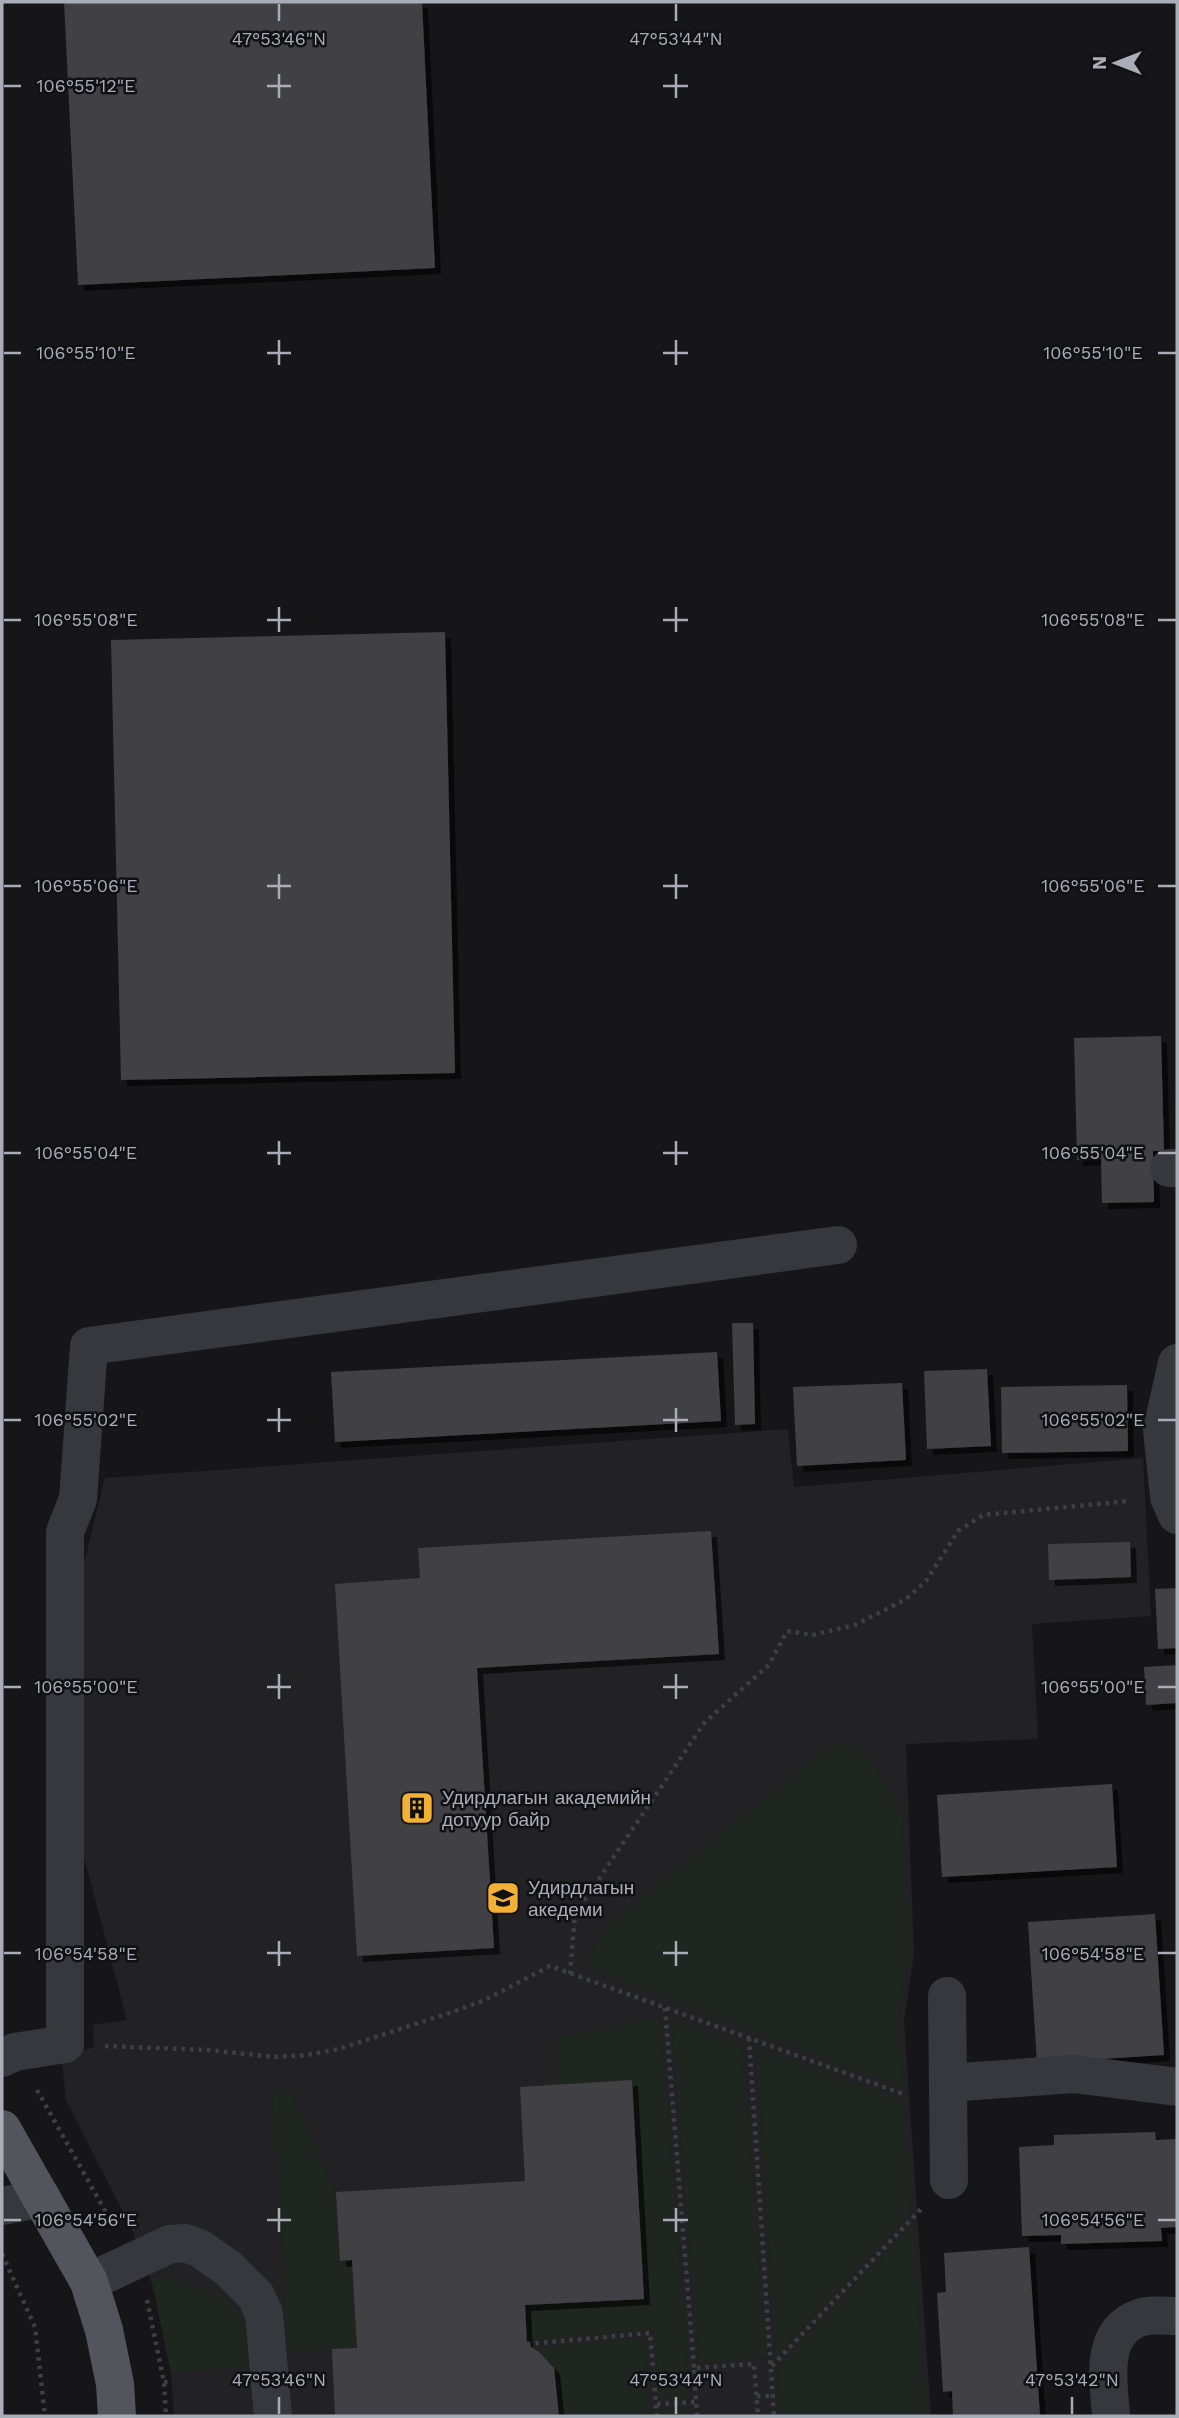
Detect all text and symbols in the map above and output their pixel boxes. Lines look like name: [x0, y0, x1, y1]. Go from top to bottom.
text: 47°53'46"N: [232, 28, 326, 49]
text: 47°53'44"N: [629, 28, 723, 49]
north arrow: [1081, 28, 1151, 98]
text: N: [1088, 56, 1111, 70]
text: 106°55'12"E: [37, 75, 135, 96]
text: 106°55'10"E: [36, 342, 136, 363]
text: 106°55'10"E: [1043, 342, 1143, 363]
text: 106°55'08"E: [34, 609, 138, 630]
text: 106°55'08"E: [1041, 609, 1145, 630]
text: 106°55'06"E: [34, 875, 138, 896]
text: 106°55'06"E: [1041, 875, 1145, 896]
text: 106°55'04"E: [35, 1142, 137, 1163]
text: 106°55'04"E: [1042, 1142, 1144, 1163]
text: 106°55'02"E: [34, 1409, 138, 1430]
text: 106°55'02"E: [1041, 1409, 1145, 1430]
text: 106°55'00"E: [34, 1676, 138, 1697]
text: 106°55'00"E: [1041, 1676, 1145, 1697]
place label: Удирдлагын академийн дотуур байр: [442, 1786, 651, 1831]
building icon: Удирдлагын академийн дотуур байр: [398, 1789, 436, 1827]
place label: Удирдлагын акедеми: [528, 1876, 634, 1921]
school or university icon: Удирдлагын акедеми: [484, 1879, 522, 1917]
text: 106°54'58"E: [35, 1943, 137, 1964]
text: 106°54'58"E: [1042, 1943, 1144, 1964]
text: 106°54'56"E: [35, 2209, 137, 2230]
text: 106°54'56"E: [1042, 2209, 1144, 2230]
text: 47°53'46"N: [232, 2369, 326, 2390]
text: 47°53'44"N: [629, 2369, 723, 2390]
text: 47°53'42"N: [1025, 2369, 1119, 2390]

